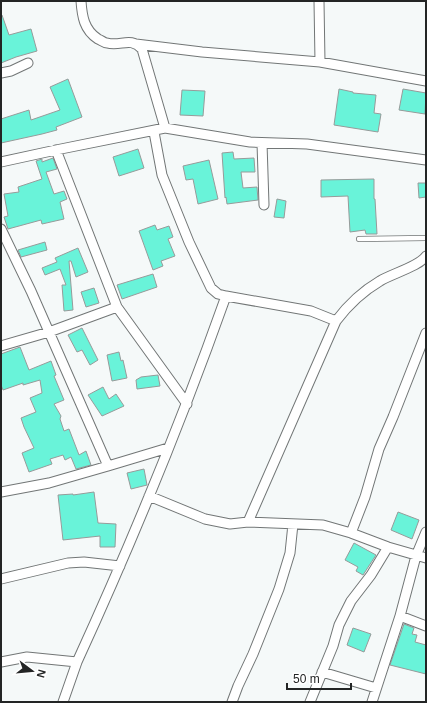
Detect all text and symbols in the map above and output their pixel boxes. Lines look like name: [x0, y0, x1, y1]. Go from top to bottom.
north arrow: [12, 651, 52, 691]
scale bar: [287, 665, 351, 691]
text: N: [35, 668, 48, 679]
text: 50 m: [293, 672, 320, 686]

